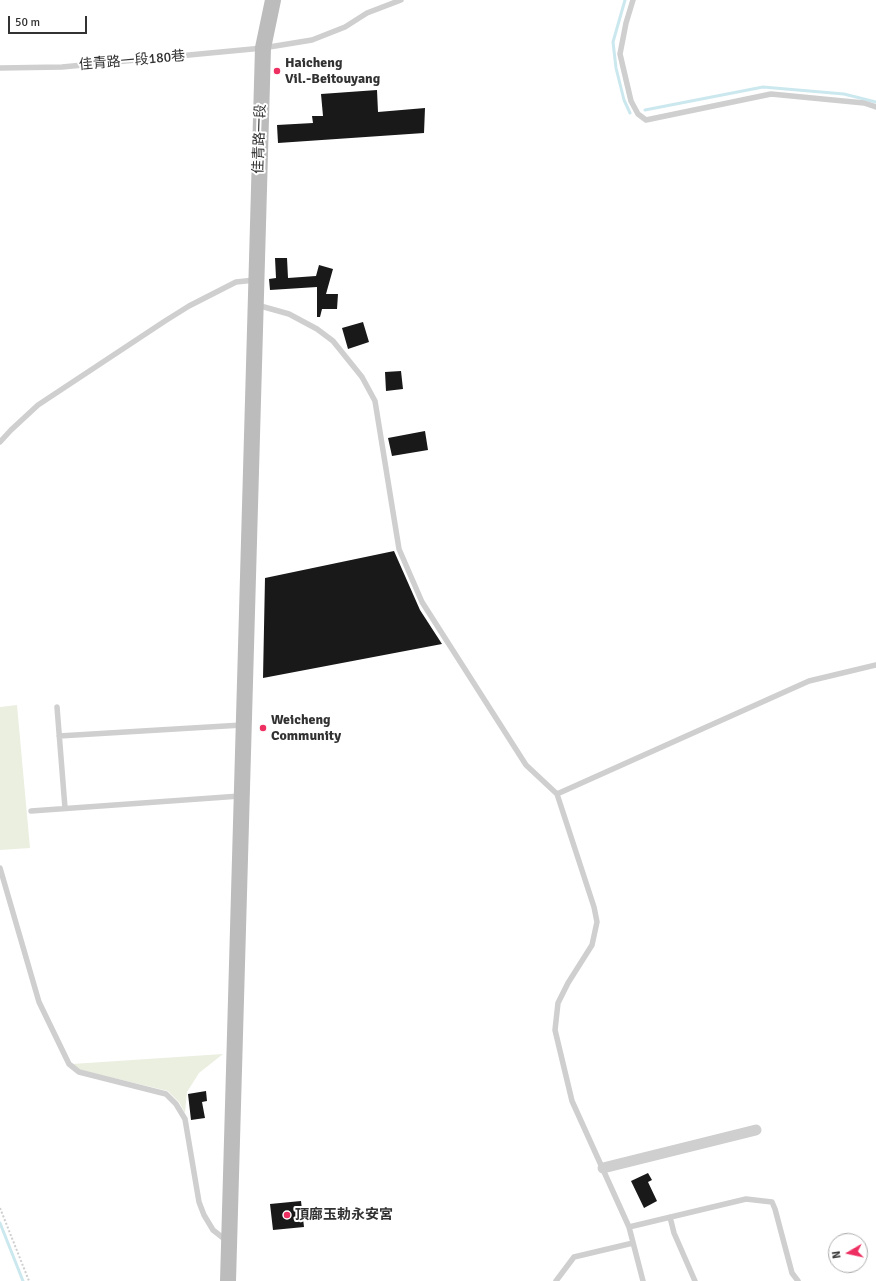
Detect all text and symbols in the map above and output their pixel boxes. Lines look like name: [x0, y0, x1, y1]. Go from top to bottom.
scale bar: [10, 8, 89, 34]
text: 50 m: [15, 15, 40, 30]
street label: 佳青路一段180巷: [78, 48, 186, 74]
place label: Haicheng Vil.-Beitouyang: [285, 55, 380, 88]
marker: Haicheng Vil.-Beitouyang: [272, 66, 282, 76]
street label: 佳青路一段: [250, 104, 270, 174]
place label: Weicheng Community: [271, 712, 341, 744]
marker: Weicheng Community: [258, 723, 268, 733]
place label: 頂廍玉勅永安宮: [295, 1207, 393, 1223]
marker: 頂廍玉勅永安宮: [282, 1210, 292, 1220]
north arrow: [828, 1233, 868, 1273]
text: N: [830, 1250, 844, 1260]

